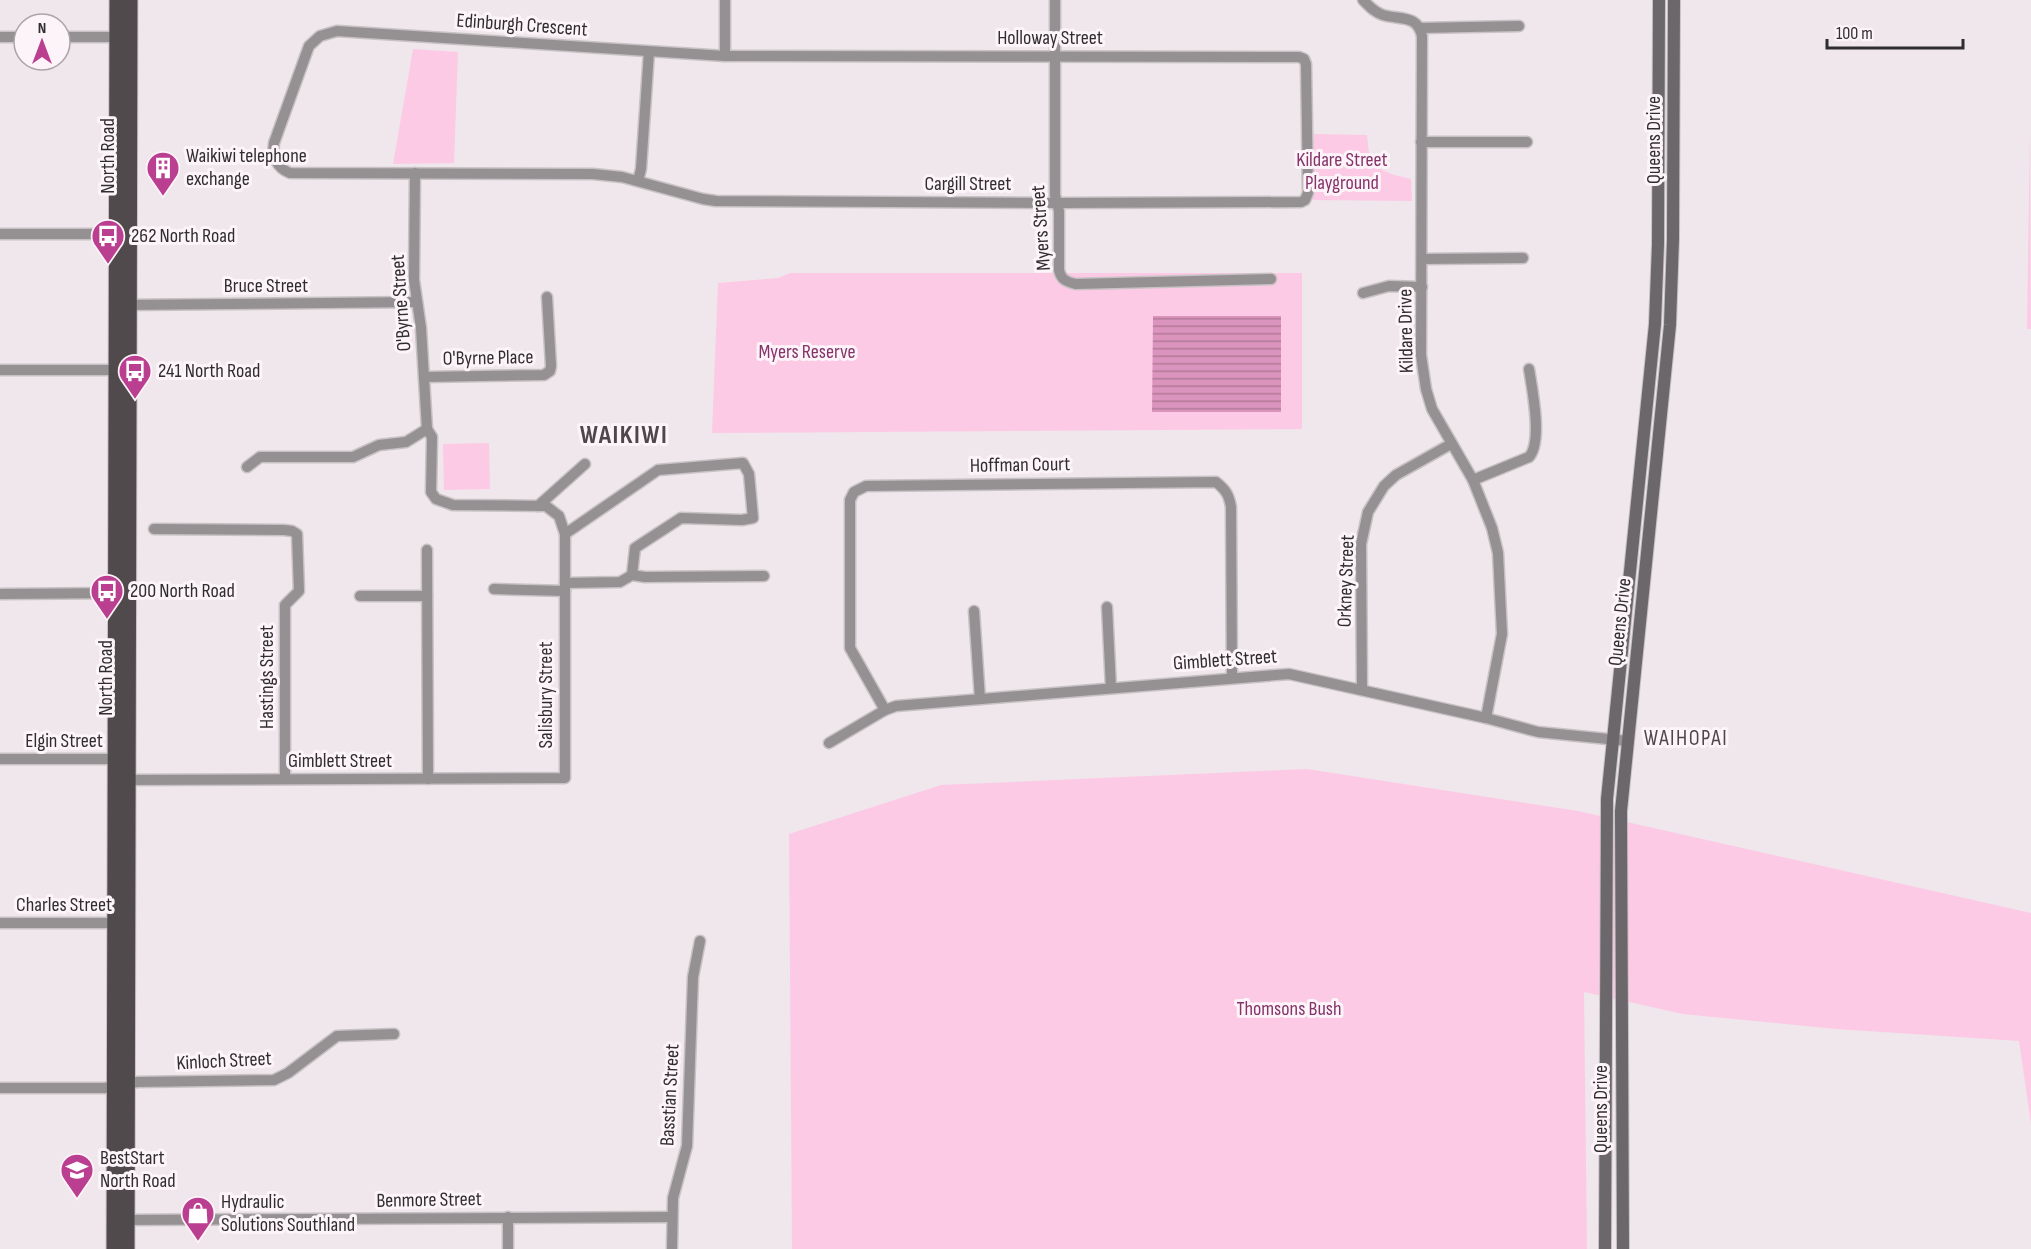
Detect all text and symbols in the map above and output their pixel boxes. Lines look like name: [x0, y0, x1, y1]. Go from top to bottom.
street label: Edinburgh Crescent: [456, 8, 588, 42]
north arrow: [12, 12, 72, 72]
scale bar: [1827, 12, 1964, 50]
text: N: [38, 19, 46, 38]
text: 100 m: [1836, 23, 1873, 44]
street label: Holloway Street: [997, 26, 1103, 50]
street label: Queens Drive: [1642, 96, 1666, 184]
street label: North Road: [96, 118, 120, 194]
place label: Waikiwi telephone exchange: [186, 144, 307, 191]
park label: Kildare Street Playground: [1296, 148, 1388, 195]
building icon: Waikiwi telephone exchange: [145, 150, 181, 197]
street label: Cargill Street: [925, 172, 1011, 196]
street label: Myers Street: [1026, 185, 1056, 271]
bus stop icon: 262 North Road: [90, 218, 126, 265]
place label: 262 North Road: [131, 224, 235, 248]
street label: O'Byrne Street: [386, 254, 416, 352]
street label: Bruce Street: [224, 274, 308, 298]
street label: Kildare Drive: [1393, 289, 1419, 373]
park label: Myers Reserve: [758, 340, 856, 364]
street label: O'Byrne Place: [442, 345, 534, 371]
bus stop icon: 241 North Road: [117, 353, 153, 400]
place label: 241 North Road: [158, 359, 260, 383]
district label: WAIKIWI: [580, 420, 668, 451]
street label: Hoffman Court: [970, 452, 1070, 478]
street label: Orkney Street: [1332, 534, 1360, 628]
bus stop icon: 200 North Road: [89, 573, 125, 620]
street label: Queens Drive: [1603, 577, 1637, 667]
place label: 200 North Road: [130, 579, 235, 603]
street label: Hastings Street: [255, 625, 279, 729]
street label: North Road: [94, 640, 118, 716]
street label: Salisbury Street: [534, 642, 558, 748]
street label: Gimblett Street: [1172, 644, 1278, 676]
district label: WAIHOPAI: [1644, 725, 1728, 752]
street label: Elgin Street: [25, 729, 103, 753]
street label: Gimblett Street: [288, 749, 392, 773]
street label: Charles Street: [16, 893, 112, 917]
park label: Thomsons Bush: [1236, 997, 1342, 1021]
street label: Basstian Street: [655, 1043, 685, 1147]
street label: Kinloch Street: [176, 1047, 272, 1075]
street label: Queens Drive: [1589, 1065, 1613, 1153]
place label: BestStart North Road: [100, 1146, 176, 1193]
school or university icon: BestStart North Road: [59, 1152, 95, 1199]
street label: Benmore Street: [376, 1187, 482, 1213]
place label: Hydraulic Solutions Southland: [221, 1190, 355, 1237]
shop icon: Hydraulic Solutions Southland: [180, 1195, 216, 1242]

